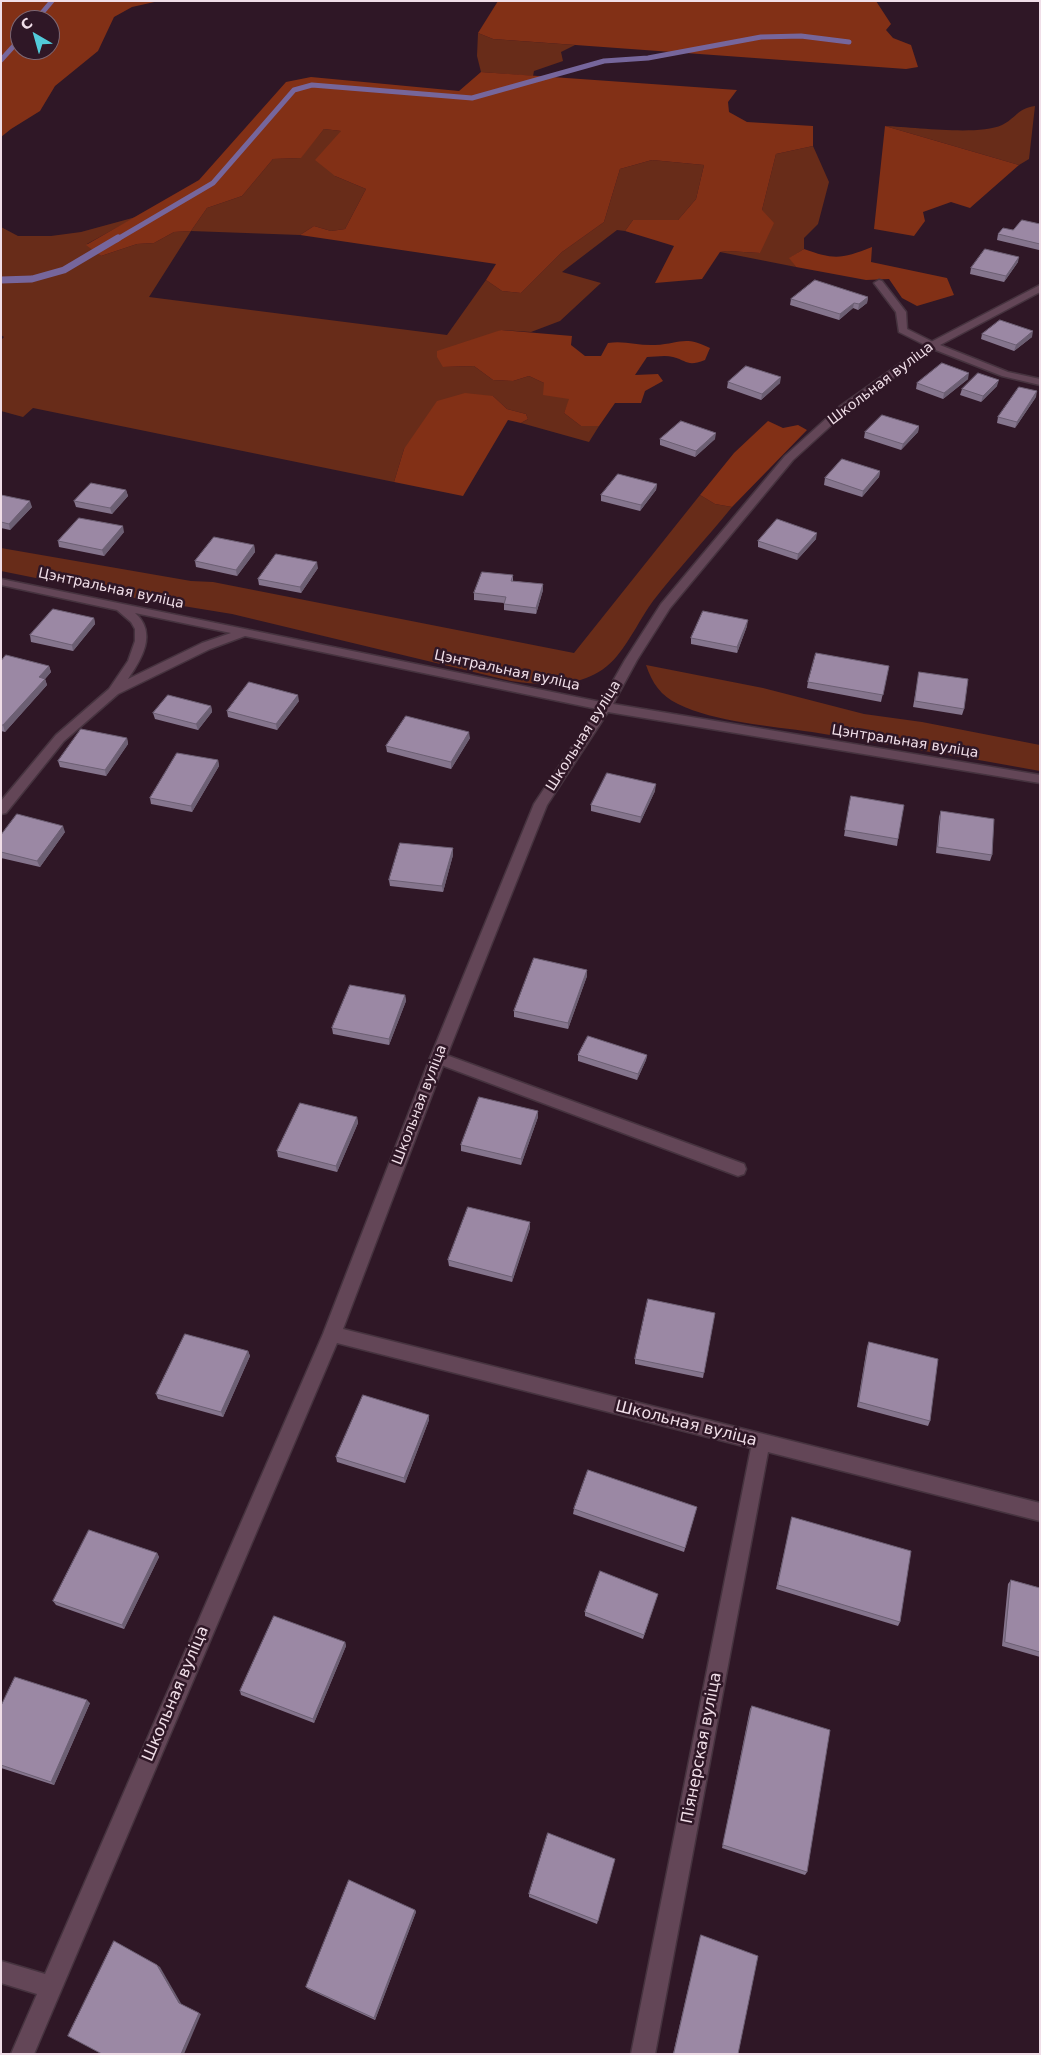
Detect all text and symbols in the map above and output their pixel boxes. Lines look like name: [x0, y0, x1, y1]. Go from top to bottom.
north arrow: [10, 10, 60, 60]
text: С: [17, 14, 35, 33]
street label: Школьная вуліца: [825, 339, 937, 429]
street label: Цэнтральная вуліца: [37, 565, 185, 613]
street label: Цэнтральная вуліца: [433, 647, 581, 695]
street label: Школьная вуліца: [543, 678, 625, 794]
street label: Цэнтральная вуліца: [830, 722, 980, 762]
street label: Школьная вуліца: [389, 1043, 451, 1167]
street label: Школьная вуліца: [613, 1397, 759, 1451]
street label: Школьная вуліца: [139, 1623, 213, 1765]
street label: Піянерская вуліца: [678, 1671, 726, 1825]

